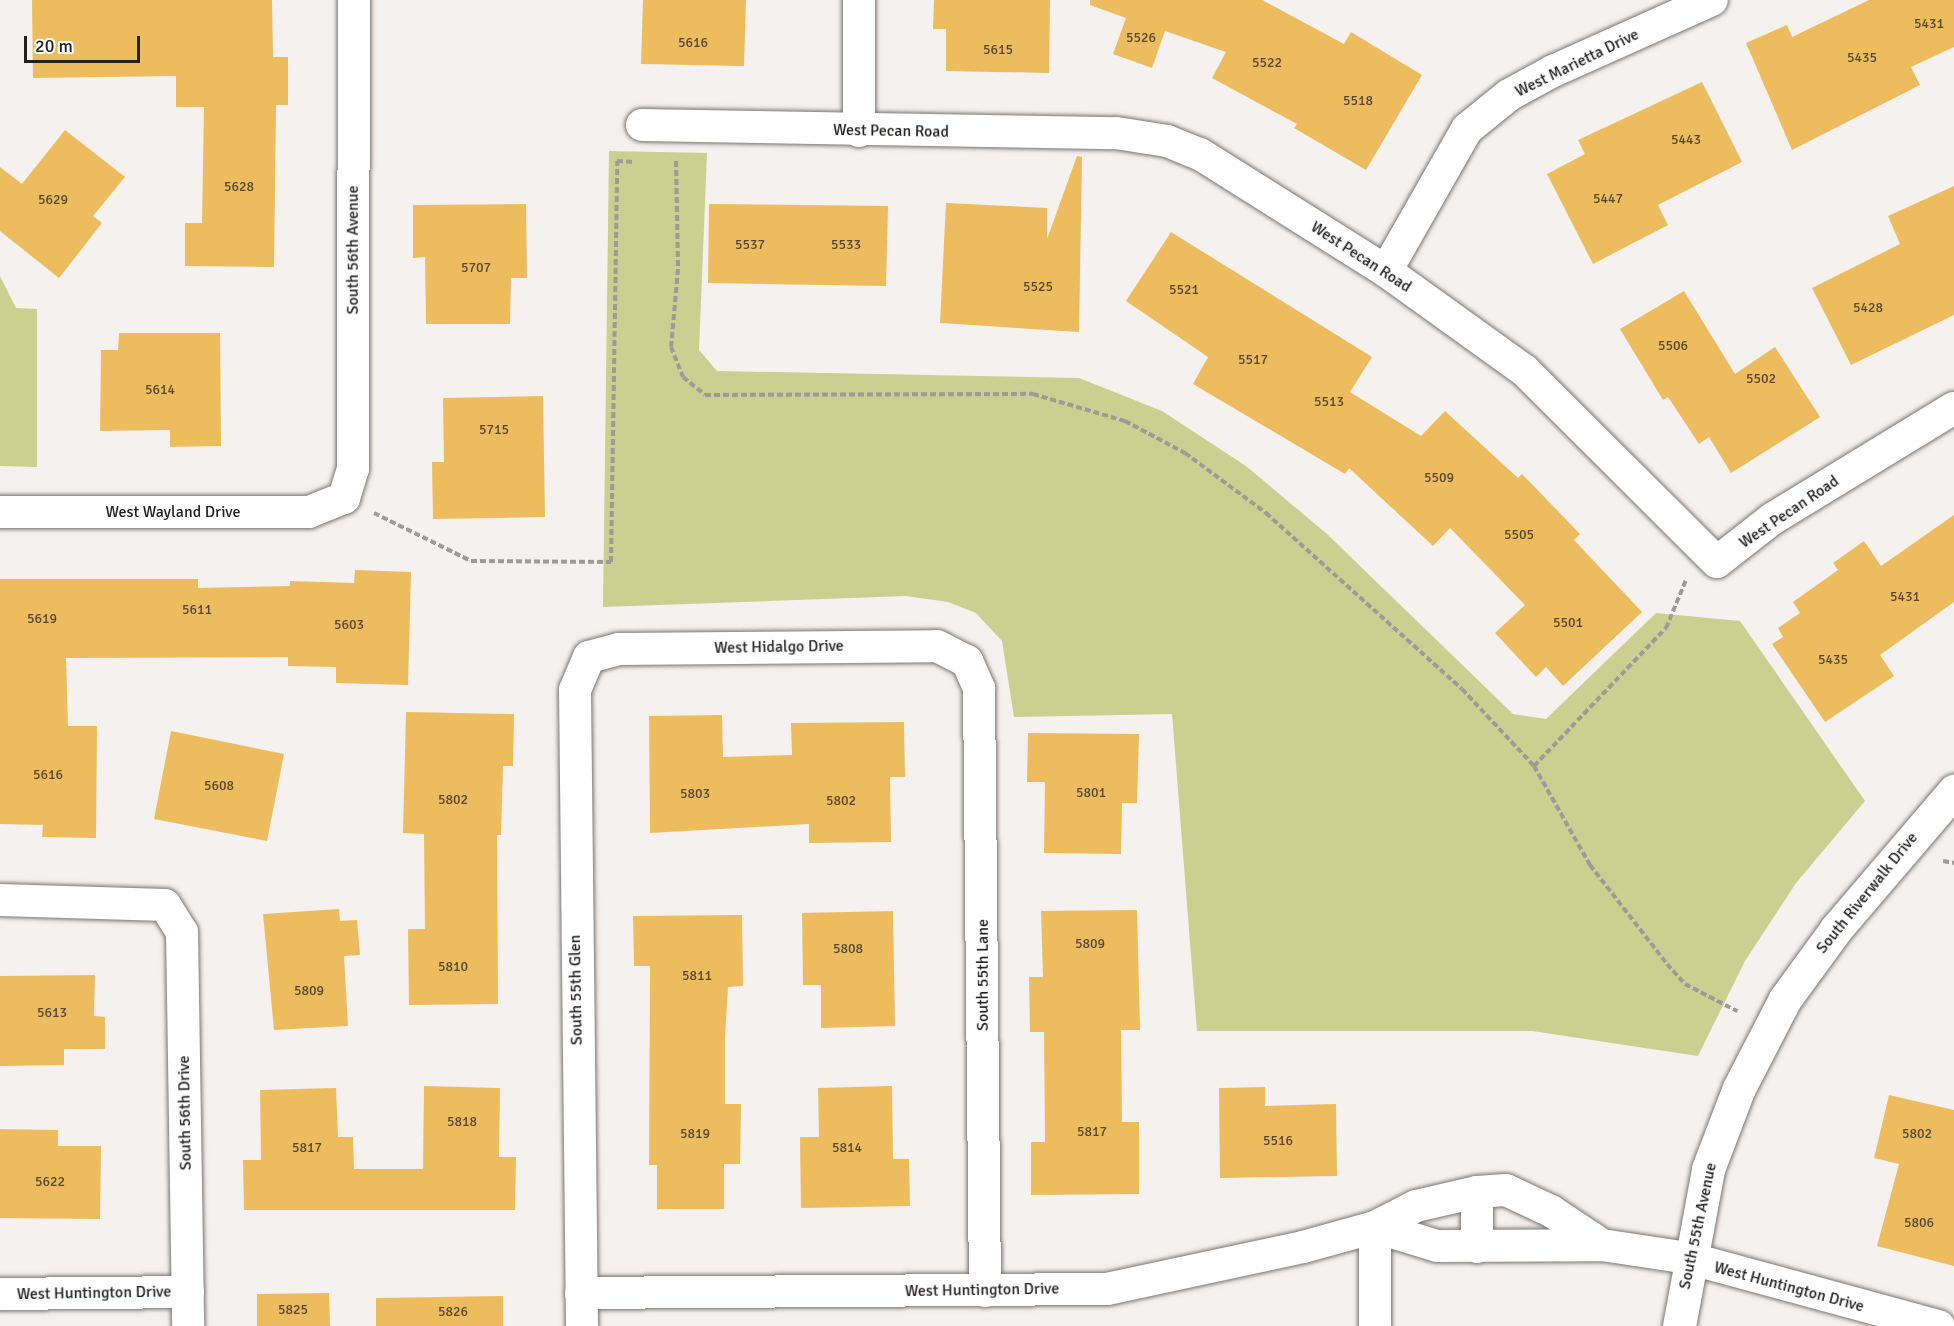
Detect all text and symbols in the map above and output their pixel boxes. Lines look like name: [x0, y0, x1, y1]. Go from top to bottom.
house number: 5431: [1914, 16, 1944, 32]
scale bar: [27, 24, 142, 62]
street label: West Marietta Drive: [1512, 25, 1642, 101]
house number: 5526: [1126, 30, 1156, 46]
text: 20 m: [35, 35, 73, 57]
house number: 5616: [678, 35, 708, 51]
house number: 5615: [983, 42, 1013, 58]
house number: 5435: [1847, 50, 1877, 66]
house number: 5522: [1252, 55, 1282, 71]
house number: 5518: [1343, 93, 1373, 109]
street label: West Pecan Road: [833, 120, 949, 142]
house number: 5443: [1671, 132, 1701, 148]
house number: 5628: [224, 179, 254, 195]
street label: South 56th Avenue: [343, 186, 363, 314]
house number: 5447: [1593, 191, 1623, 207]
house number: 5629: [38, 192, 68, 208]
street label: West Pecan Road: [1307, 217, 1415, 297]
house number: 5537: [735, 237, 765, 253]
house number: 5533: [831, 237, 861, 253]
house number: 5707: [461, 260, 491, 276]
house number: 5525: [1023, 279, 1053, 295]
house number: 5521: [1169, 282, 1199, 298]
house number: 5428: [1853, 300, 1883, 316]
house number: 5506: [1658, 338, 1688, 354]
house number: 5517: [1238, 352, 1268, 368]
house number: 5502: [1746, 371, 1776, 387]
house number: 5614: [145, 382, 175, 398]
house number: 5513: [1314, 394, 1344, 410]
house number: 5715: [479, 422, 509, 438]
house number: 5509: [1424, 470, 1454, 486]
street label: West Pecan Road: [1736, 472, 1842, 552]
street label: West Wayland Drive: [106, 502, 240, 522]
house number: 5505: [1504, 527, 1534, 543]
house number: 5431: [1890, 589, 1920, 605]
house number: 5611: [182, 602, 212, 618]
house number: 5619: [27, 611, 57, 627]
house number: 5501: [1553, 615, 1583, 631]
house number: 5603: [334, 617, 364, 633]
street label: West Hidalgo Drive: [714, 636, 844, 658]
house number: 5435: [1818, 652, 1848, 668]
house number: 5616: [33, 767, 63, 783]
house number: 5608: [204, 778, 234, 794]
house number: 5801: [1076, 785, 1106, 801]
house number: 5803: [680, 786, 710, 802]
house number: 5802: [438, 792, 468, 808]
house number: 5802: [826, 793, 856, 809]
street label: South Riverwalk Drive: [1812, 829, 1922, 957]
street label: South 55th Lane: [973, 919, 993, 1031]
street label: South 55th Glen: [565, 935, 587, 1045]
house number: 5809: [1075, 936, 1105, 952]
house number: 5808: [833, 941, 863, 957]
house number: 5810: [438, 959, 468, 975]
house number: 5811: [682, 968, 712, 984]
house number: 5809: [294, 983, 324, 999]
house number: 5613: [37, 1005, 67, 1021]
street label: South 56th Drive: [174, 1055, 196, 1171]
house number: 5818: [447, 1114, 477, 1130]
house number: 5817: [1077, 1124, 1107, 1140]
house number: 5819: [680, 1126, 710, 1142]
house number: 5802: [1902, 1126, 1932, 1142]
house number: 5516: [1263, 1133, 1293, 1149]
house number: 5817: [292, 1140, 322, 1156]
house number: 5814: [832, 1140, 862, 1156]
street label: South 55th Avenue: [1675, 1161, 1721, 1291]
house number: 5622: [35, 1174, 65, 1190]
house number: 5806: [1904, 1215, 1934, 1231]
street label: West Huntington Drive: [1712, 1258, 1866, 1316]
street label: West Huntington Drive: [905, 1279, 1059, 1301]
street label: West Huntington Drive: [17, 1282, 171, 1304]
house number: 5825: [278, 1302, 308, 1318]
house number: 5826: [438, 1304, 468, 1320]

